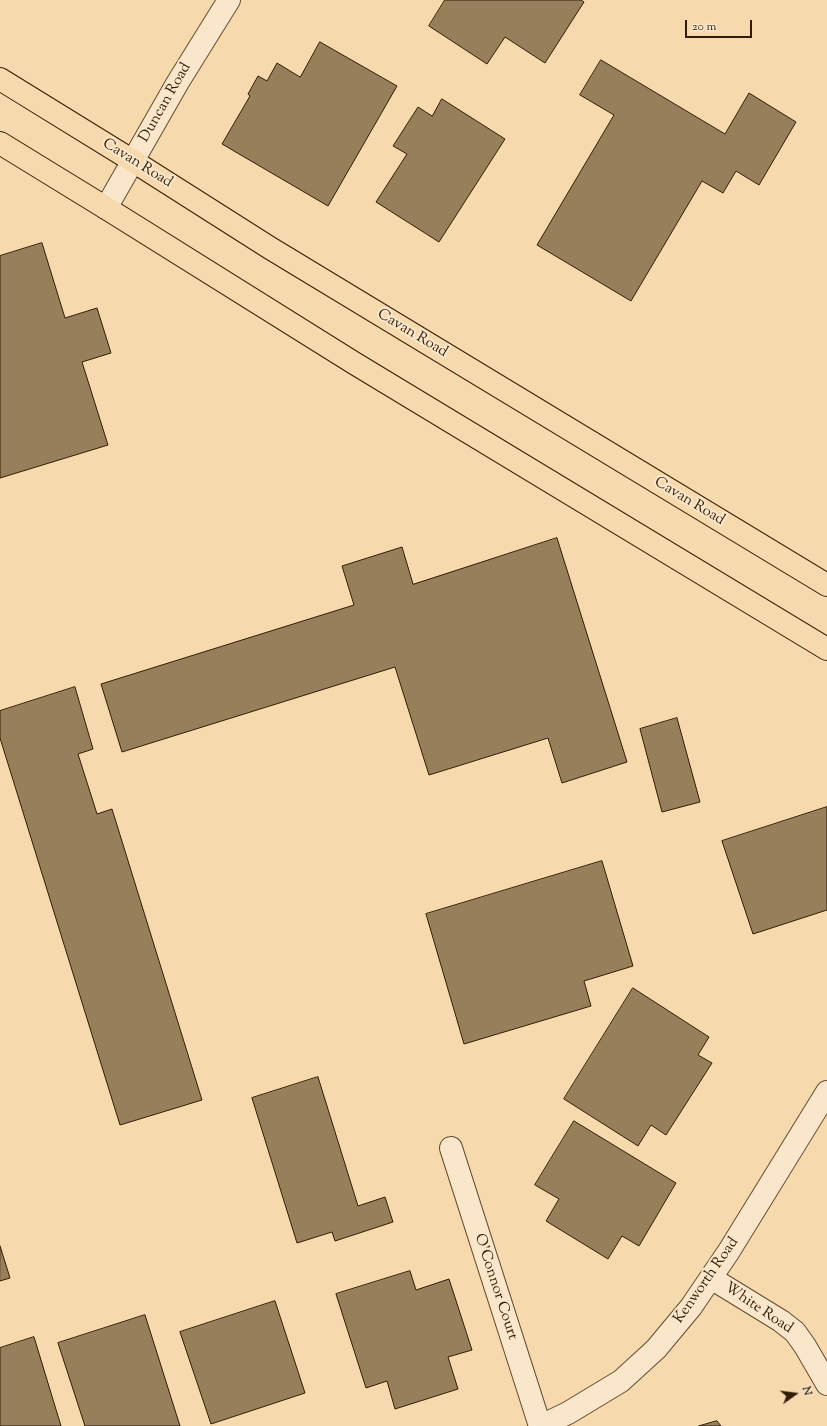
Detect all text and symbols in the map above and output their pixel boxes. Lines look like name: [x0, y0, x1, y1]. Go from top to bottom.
scale bar: [687, 12, 754, 38]
text: 20 m: [692, 18, 716, 36]
street label: Duncan Road: [136, 60, 196, 146]
street label: Cavan Road: [99, 135, 175, 193]
street label: Cavan Road: [373, 306, 451, 362]
street label: Cavan Road: [650, 474, 728, 530]
street label: O'Connor Court: [469, 1232, 521, 1342]
street label: Kenworth Road: [671, 1234, 743, 1328]
street label: White Road: [720, 1280, 796, 1338]
north arrow: [775, 1374, 815, 1414]
text: N: [798, 1385, 815, 1397]

